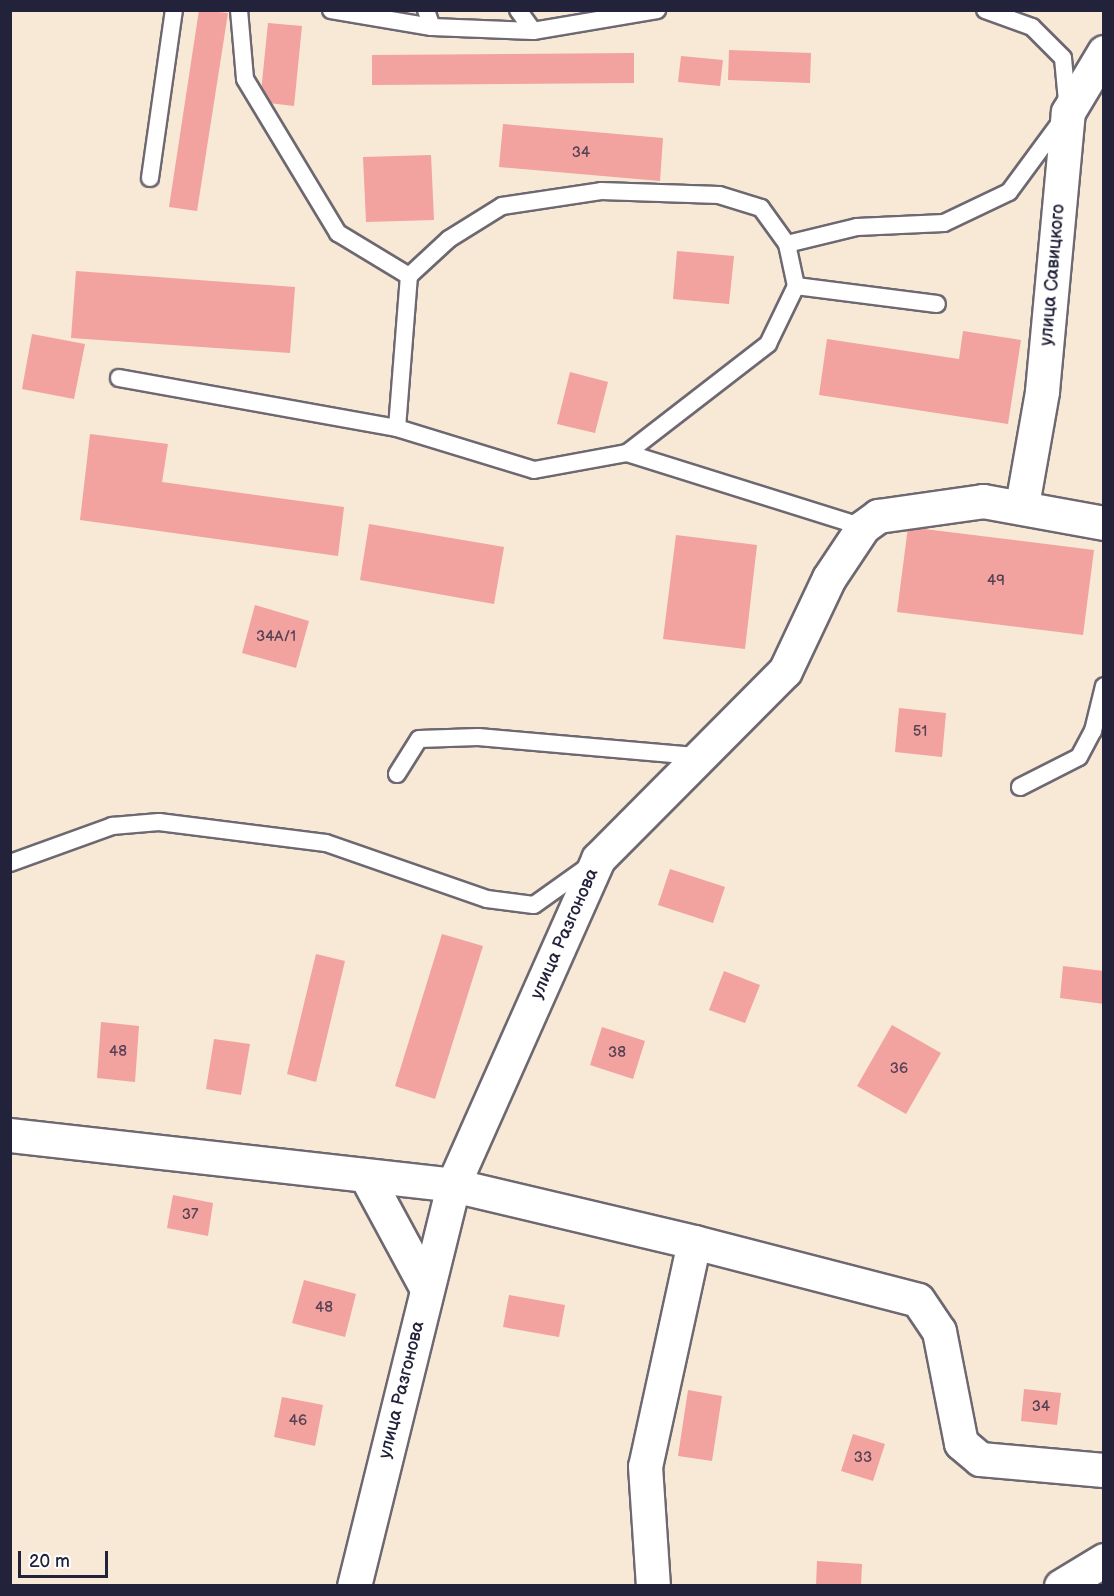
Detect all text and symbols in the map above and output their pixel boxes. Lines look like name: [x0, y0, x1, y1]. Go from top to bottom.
house number: 34: [572, 144, 590, 162]
street label: улица Савицкого: [1036, 203, 1070, 347]
house number: 49: [987, 572, 1005, 590]
house number: 34А/1: [256, 628, 296, 646]
house number: 51: [913, 723, 927, 741]
street label: улица Разгонова: [526, 865, 604, 1003]
house number: 48: [109, 1043, 127, 1061]
house number: 38: [608, 1044, 626, 1062]
house number: 36: [890, 1060, 908, 1078]
house number: 37: [182, 1206, 198, 1224]
house number: 48: [315, 1299, 333, 1317]
street label: улица Разгонова: [374, 1319, 430, 1461]
house number: 34: [1032, 1398, 1050, 1416]
house number: 46: [289, 1412, 307, 1430]
house number: 33: [854, 1449, 872, 1467]
scale bar: [21, 1539, 111, 1577]
text: 20 m: [29, 1551, 70, 1572]

